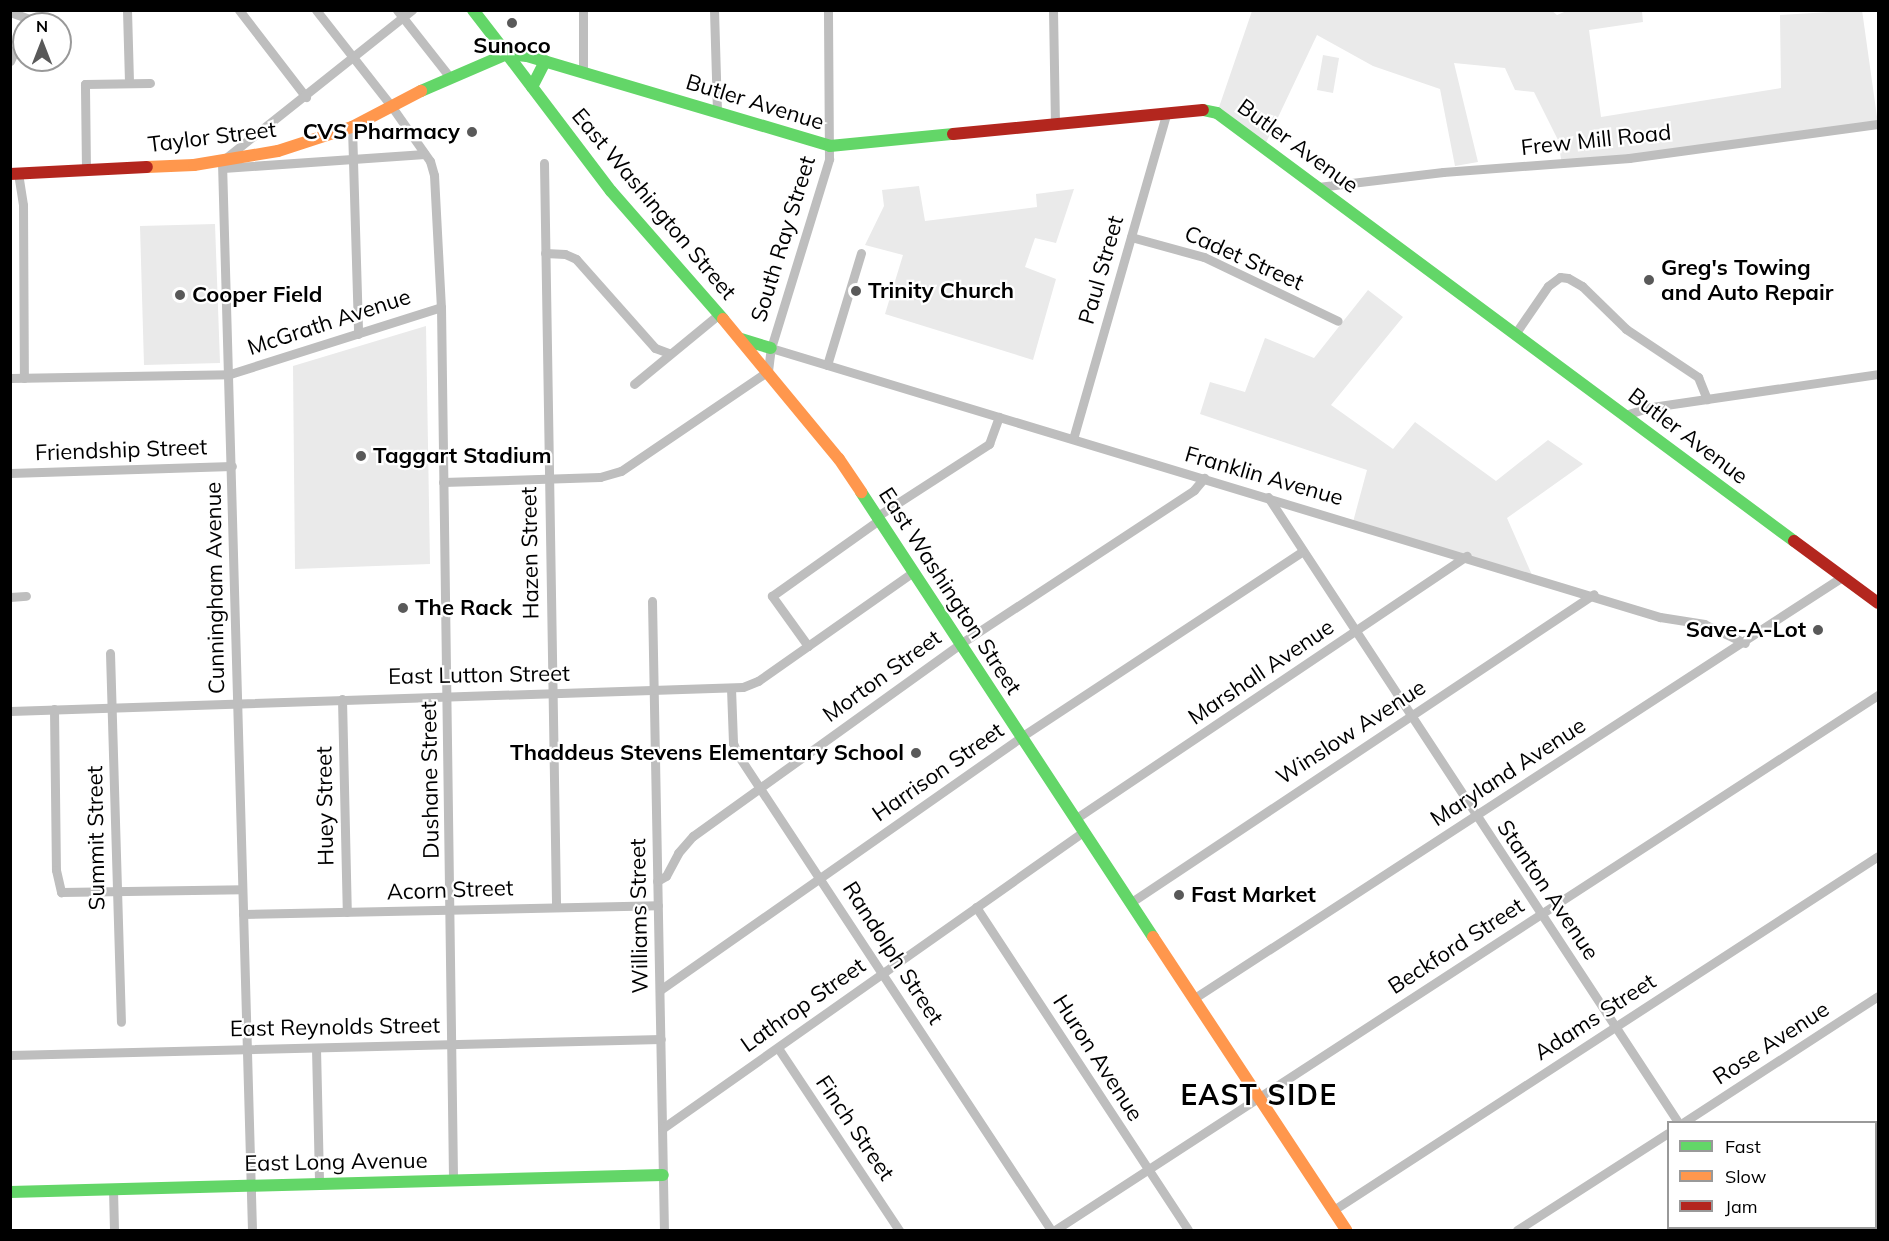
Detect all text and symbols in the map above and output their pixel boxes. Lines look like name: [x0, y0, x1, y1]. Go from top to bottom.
north arrow: [12, 12, 72, 72]
text: N: [36, 16, 48, 36]
marker: Sunoco: [505, 16, 519, 30]
place label: Sunoco: [473, 33, 551, 59]
street label: Butler Avenue: [683, 68, 827, 136]
street label: Butler Avenue: [1232, 93, 1364, 199]
street label: East Washington Street: [566, 103, 742, 305]
street label: Taylor Street: [146, 116, 278, 158]
place label: CVS Pharmacy: [303, 119, 460, 145]
street label: Frew Mill Road: [1520, 119, 1672, 161]
marker: CVS Pharmacy: [465, 125, 479, 139]
street label: South Ray Street: [745, 153, 821, 325]
street label: Paul Street: [1073, 213, 1129, 327]
street label: Cadet Street: [1180, 220, 1308, 296]
place label: Greg's Towing and Auto Repair: [1661, 254, 1833, 306]
marker: Greg's Towing and Auto Repair: [1642, 273, 1656, 287]
place label: Trinity Church: [868, 278, 1014, 304]
place label: Cooper Field: [192, 282, 322, 308]
street label: McGrath Avenue: [244, 283, 414, 361]
marker: Trinity Church: [849, 284, 863, 298]
marker: Cooper Field: [173, 288, 187, 302]
street label: Butler Avenue: [1623, 382, 1753, 490]
street label: Friendship Street: [34, 434, 208, 466]
street label: Franklin Avenue: [1182, 441, 1346, 511]
place label: Taggart Stadium: [373, 443, 552, 469]
marker: Taggart Stadium: [354, 449, 368, 463]
street label: Cunningham Avenue: [200, 482, 230, 694]
street label: East Washington Street: [873, 483, 1027, 699]
street label: Hazen Street: [516, 486, 544, 620]
place label: The Rack: [415, 595, 512, 621]
marker: The Rack: [396, 601, 410, 615]
street label: Marshall Avenue: [1183, 614, 1339, 730]
place label: Save-A-Lot: [1686, 617, 1806, 643]
marker: Save-A-Lot: [1811, 623, 1825, 637]
street label: Morton Street: [818, 624, 946, 728]
street label: East Lutton Street: [388, 660, 570, 690]
street label: Winslow Avenue: [1271, 674, 1431, 790]
street label: Dushane Street: [415, 701, 445, 859]
street label: Maryland Avenue: [1426, 712, 1590, 832]
street label: Harrison Street: [867, 717, 1009, 827]
place label: Thaddeus Stevens Elementary School: [510, 740, 904, 766]
street label: Huey Street: [311, 746, 339, 866]
marker: Thaddeus Stevens Elementary School: [909, 746, 923, 760]
street label: Summit Street: [82, 766, 110, 910]
street label: Stanton Avenue: [1492, 815, 1604, 965]
street label: Williams Street: [624, 838, 654, 994]
street label: Acorn Street: [386, 875, 514, 905]
street label: Randolph Street: [837, 877, 949, 1029]
place label: Fast Market: [1191, 882, 1316, 908]
marker: Fast Market: [1172, 888, 1186, 902]
street label: Beckford Street: [1383, 892, 1529, 1000]
street label: Lathrop Street: [736, 952, 870, 1058]
street label: Adams Street: [1529, 968, 1661, 1066]
street label: Huron Avenue: [1047, 990, 1149, 1126]
street label: Rose Avenue: [1708, 996, 1834, 1090]
street label: East Reynolds Street: [230, 1012, 440, 1042]
street label: Finch Street: [810, 1071, 900, 1185]
district label: EAST SIDE: [1180, 1078, 1338, 1112]
legend: [1667, 1121, 1877, 1229]
text: Fast: [1725, 1135, 1761, 1158]
street label: East Long Avenue: [244, 1147, 428, 1177]
text: Slow: [1725, 1165, 1766, 1188]
text: Jam: [1725, 1195, 1758, 1218]

